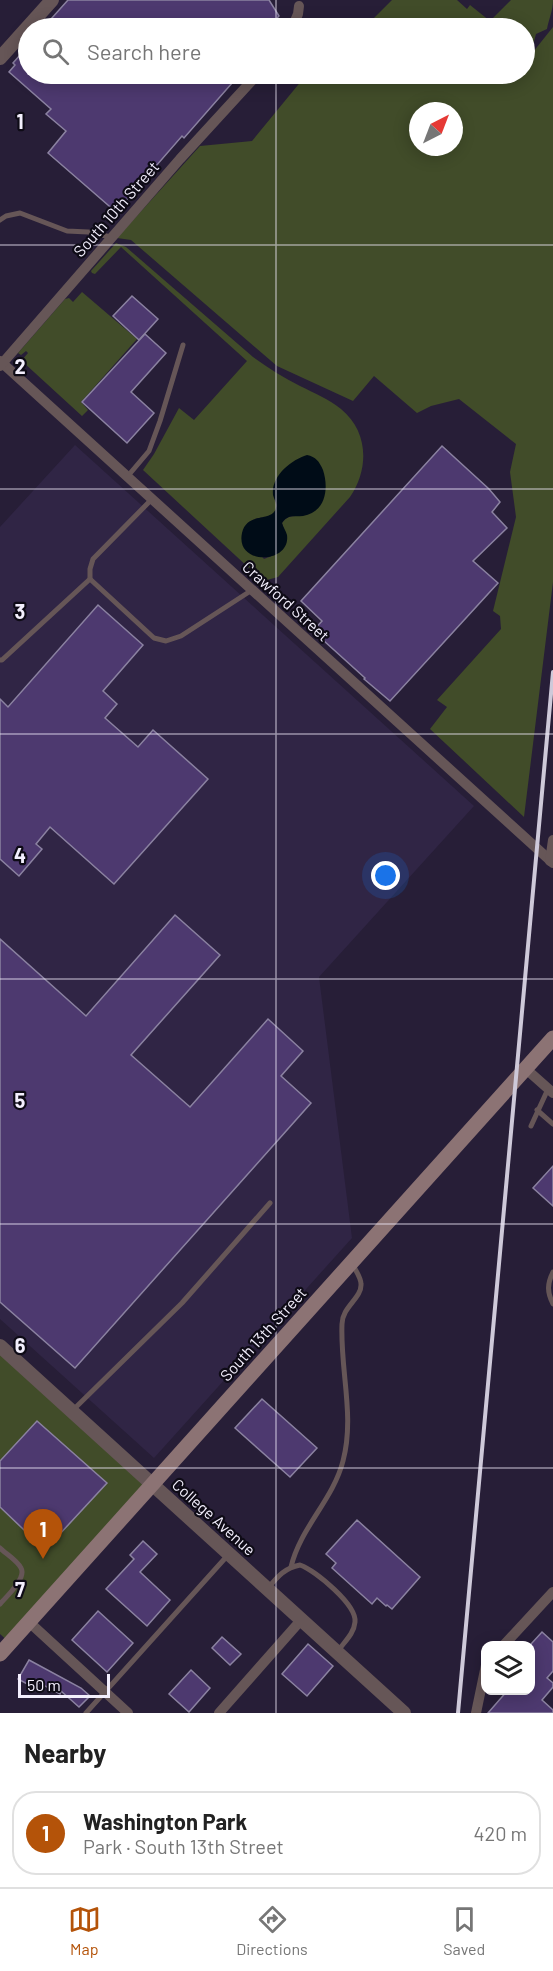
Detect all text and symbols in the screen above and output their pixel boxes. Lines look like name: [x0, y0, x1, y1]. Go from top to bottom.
search box: [18, 18, 535, 84]
icon: search: [39, 35, 72, 68]
text: Search here: [87, 38, 201, 64]
north arrow: [409, 102, 463, 156]
text: 1: [16, 109, 24, 133]
street label: South 10th Street: [69, 157, 162, 260]
text: 2: [14, 354, 26, 378]
street label: Crawford Street: [239, 557, 334, 645]
text: 3: [15, 599, 25, 623]
text: 4: [14, 843, 26, 867]
your location: [371, 861, 400, 890]
text: 5: [15, 1088, 26, 1112]
street label: South 13th Street: [216, 1283, 310, 1384]
text: 6: [15, 1333, 26, 1357]
street label: College Avenue: [169, 1474, 260, 1559]
pin: 1: [24, 1510, 63, 1559]
text: 7: [15, 1577, 25, 1601]
map controls: [481, 1641, 535, 1695]
button: layers: [481, 1641, 535, 1695]
scale bar: [18, 1671, 110, 1698]
text: 50 m: [27, 1675, 61, 1694]
text: Nearby: [24, 1737, 106, 1768]
text: Washington Park: [83, 1808, 247, 1834]
text: 1: [42, 1821, 49, 1845]
text: 420 m: [473, 1821, 527, 1845]
text: Park · South 13th Street: [83, 1834, 284, 1858]
tab: Map: [68, 1903, 101, 1958]
tab: Directions: [236, 1903, 308, 1958]
tab: Saved: [443, 1903, 485, 1958]

